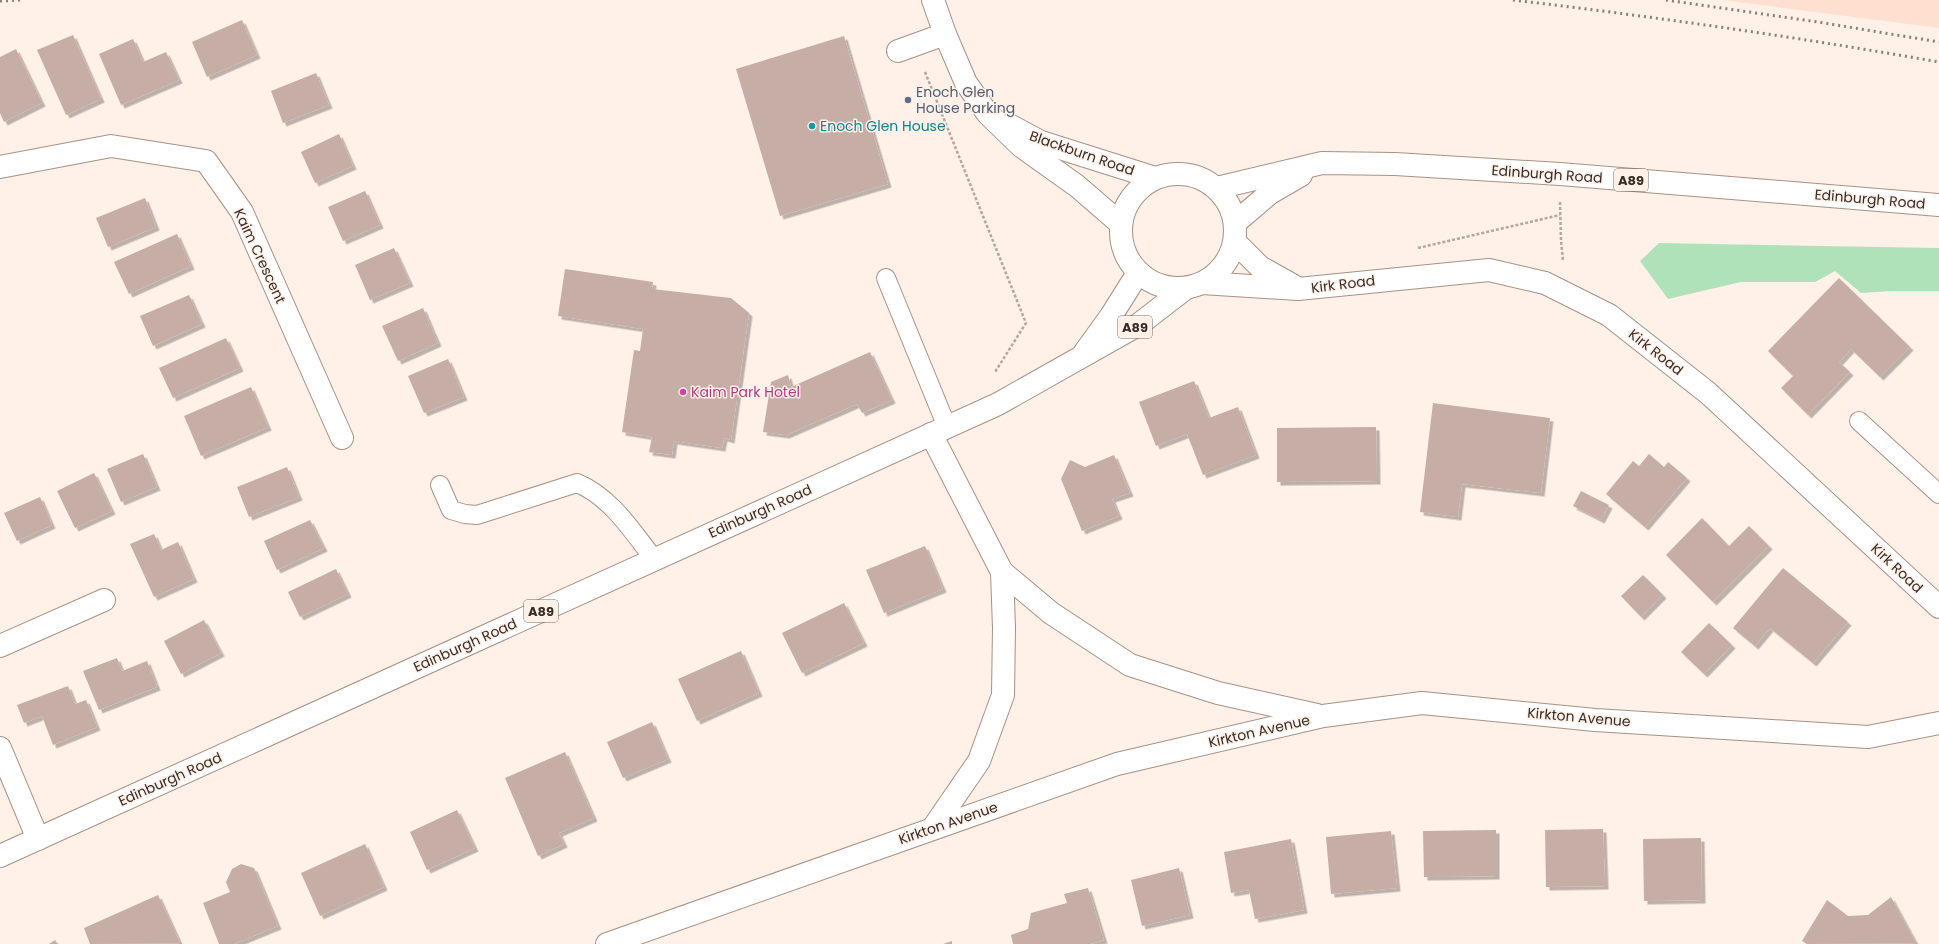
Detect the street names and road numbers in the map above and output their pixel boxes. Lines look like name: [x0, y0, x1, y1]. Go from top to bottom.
street label: Blackburn Road: [1027, 126, 1137, 180]
street label: Edinburgh Road: [1491, 160, 1603, 188]
road number: A89: [1614, 169, 1648, 191]
street label: Edinburgh Road: [1814, 184, 1926, 214]
street label: Kaim Crescent: [229, 205, 291, 307]
street label: Kirk Road: [1310, 270, 1376, 298]
road number: A89: [1118, 316, 1152, 338]
street label: Kirk Road: [1624, 324, 1688, 380]
street label: Edinburgh Road: [705, 479, 815, 543]
street label: Kirk Road: [1867, 539, 1927, 597]
road number: A89: [524, 600, 558, 622]
street label: Edinburgh Road: [410, 613, 520, 677]
street label: Kirkton Avenue: [1527, 703, 1632, 732]
street label: Kirkton Avenue: [1206, 710, 1312, 752]
street label: Edinburgh Road: [115, 747, 225, 811]
street label: Kirkton Avenue: [896, 797, 1001, 849]

